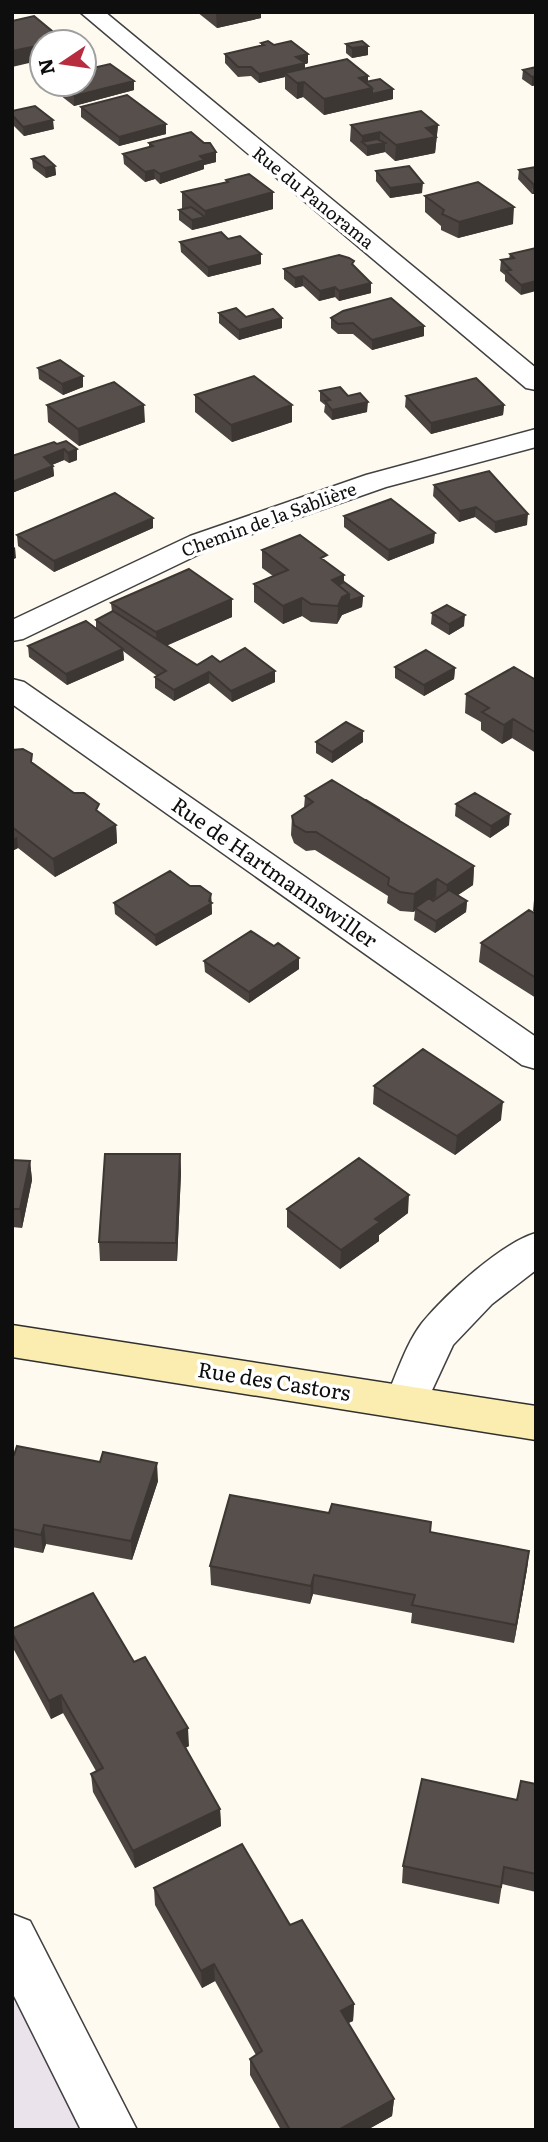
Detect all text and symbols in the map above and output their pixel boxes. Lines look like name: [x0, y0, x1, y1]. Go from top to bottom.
north arrow: [28, 28, 98, 98]
text: N: [30, 56, 61, 78]
street label: Rue du Panorama: [247, 139, 381, 255]
street label: Chemin de la Sablière: [177, 474, 360, 563]
street label: Rue de Hartmannswiller: [166, 788, 385, 954]
street label: Rue des Castors: [196, 1352, 353, 1407]

